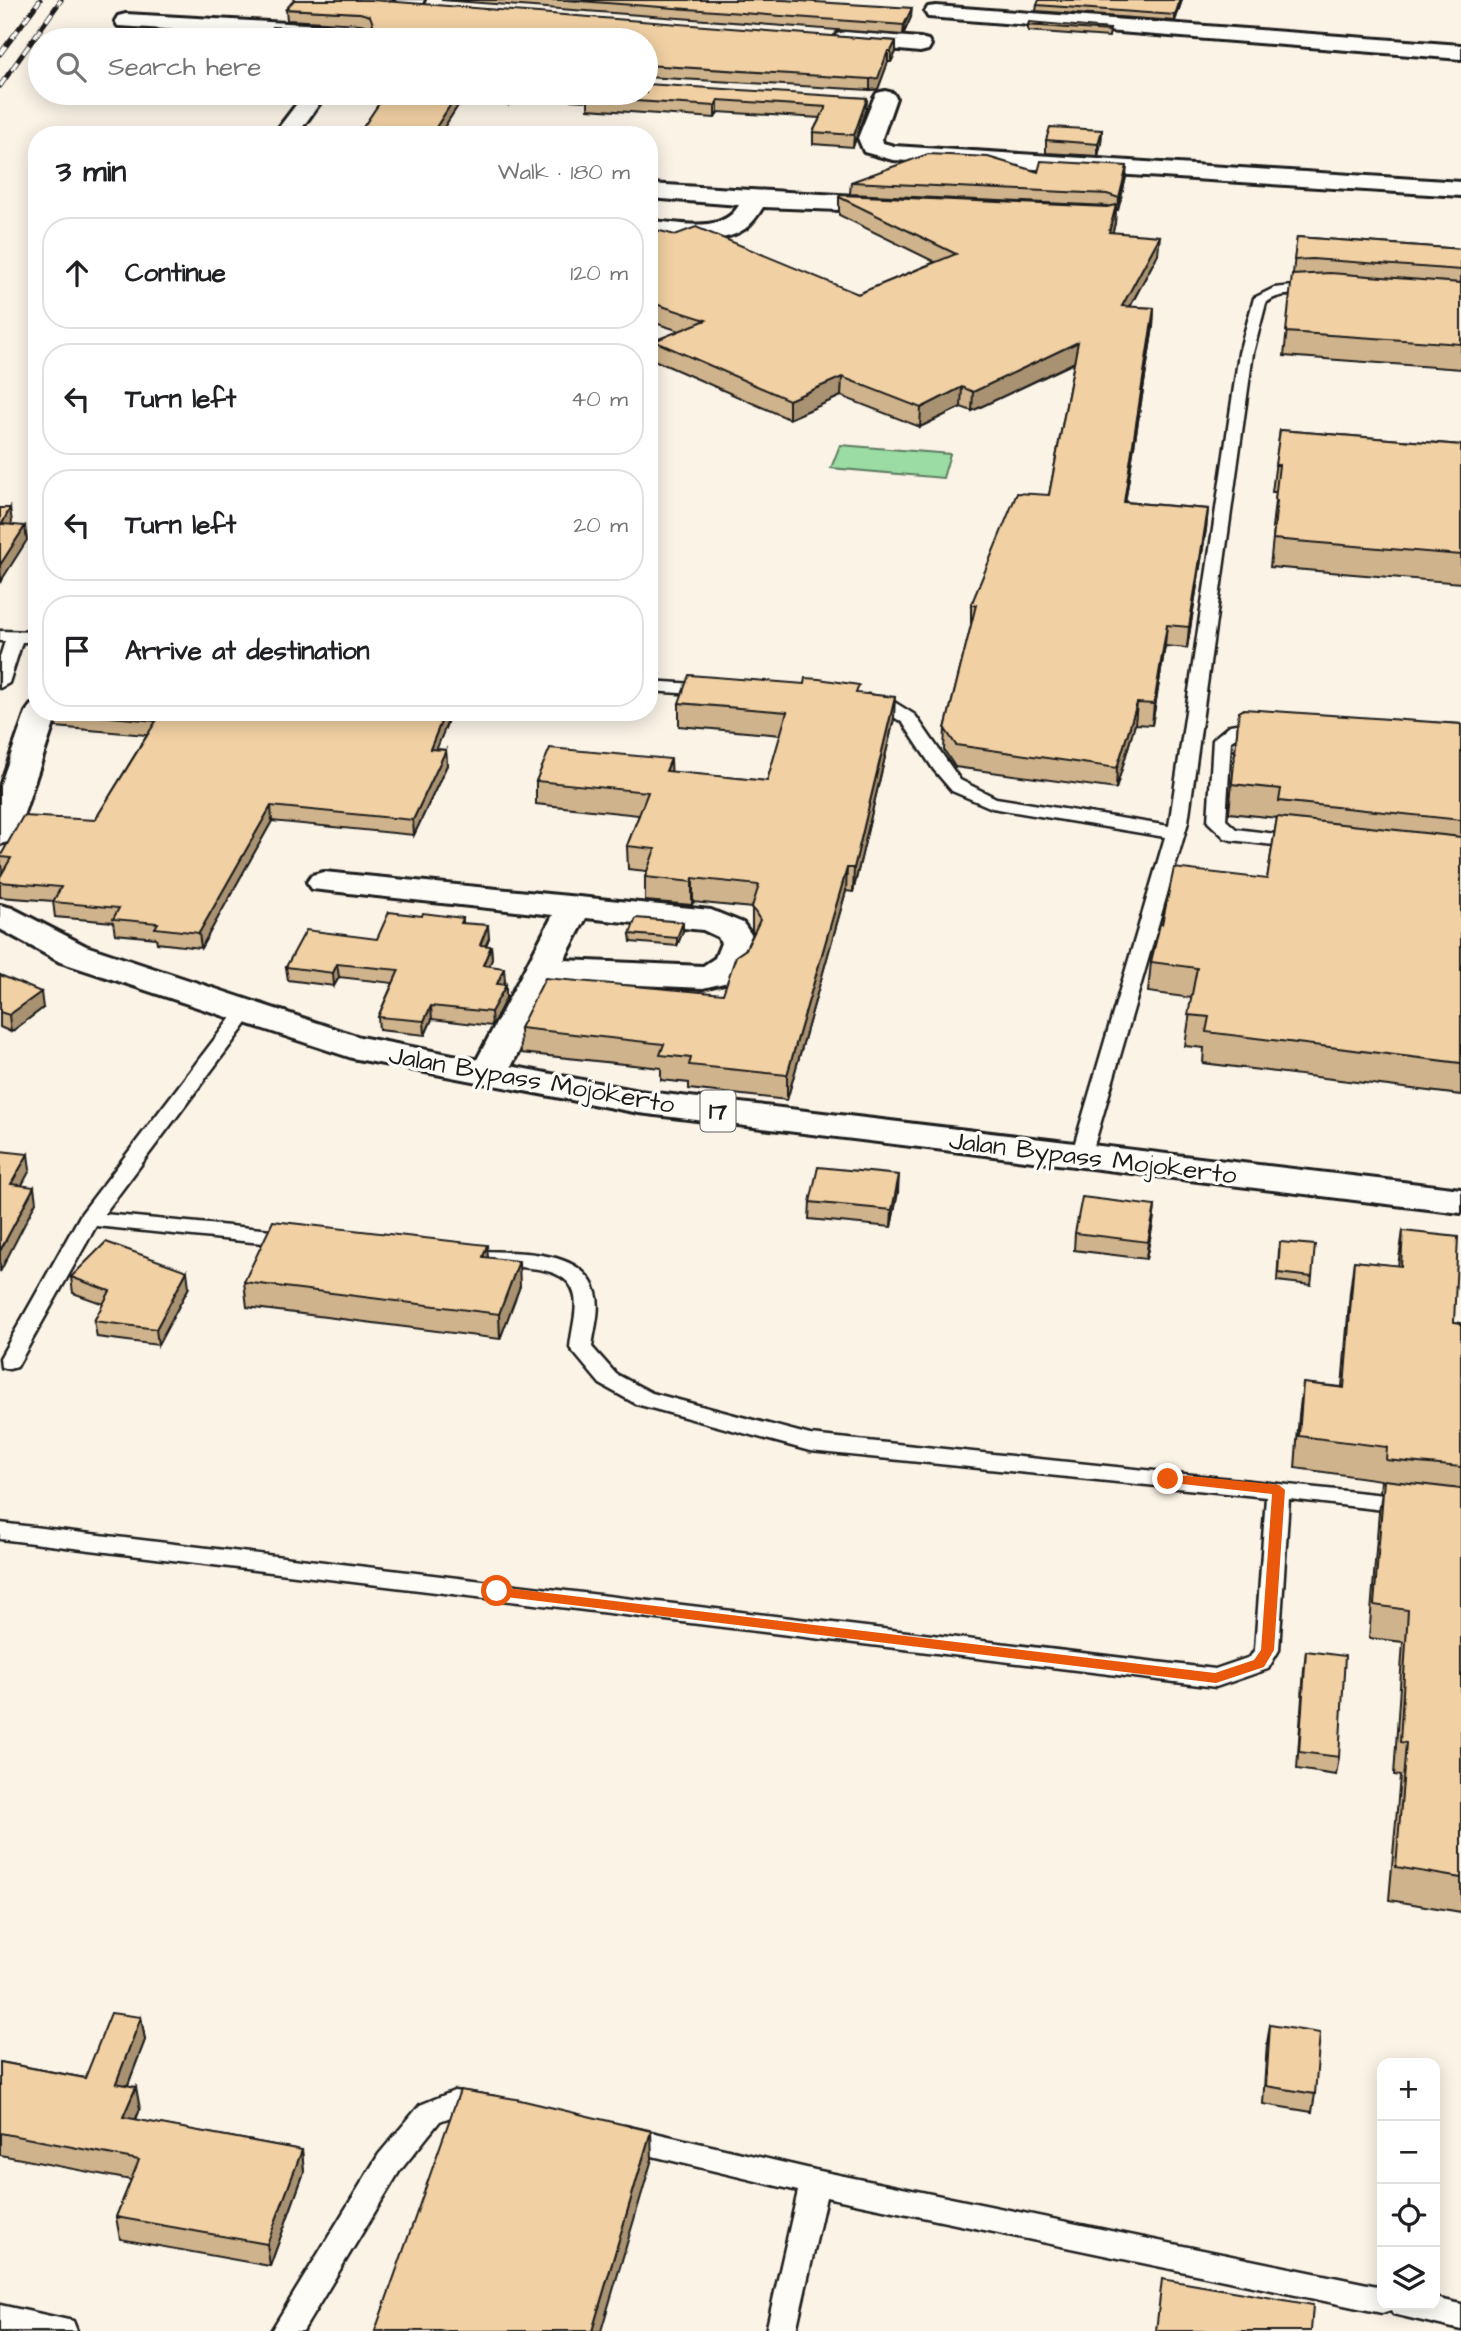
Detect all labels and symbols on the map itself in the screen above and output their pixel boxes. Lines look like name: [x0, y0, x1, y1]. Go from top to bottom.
street label: Jalan Bypass Mojokerto: [386, 1037, 678, 1125]
road number: 17: [700, 1091, 736, 1132]
street label: Jalan Bypass Mojokerto: [947, 1122, 1239, 1196]
route end: [1152, 1463, 1183, 1494]
route start: [481, 1575, 512, 1606]

